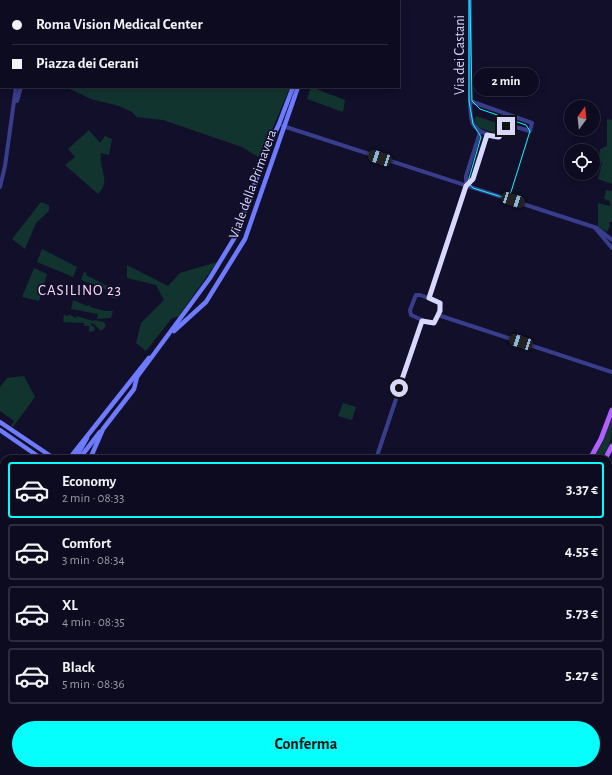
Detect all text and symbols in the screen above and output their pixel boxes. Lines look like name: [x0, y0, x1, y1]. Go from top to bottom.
street label: Via dei Castani: [453, 15, 467, 95]
text: Roma Vision Medical Center: [36, 17, 203, 32]
text: Piazza dei Gerani: [36, 56, 139, 71]
callout: 2 min: [473, 68, 539, 96]
text: 2 min: [492, 75, 520, 88]
north arrow: [564, 100, 600, 136]
map controls: [564, 100, 600, 180]
route end: [497, 117, 515, 135]
street label: Viale della Primavera: [227, 127, 279, 241]
button: locate: [564, 144, 600, 180]
car: [367, 148, 393, 168]
car: [500, 191, 526, 209]
district label: CASILINO 23: [38, 283, 122, 298]
car: [508, 333, 534, 351]
route start: [390, 379, 408, 397]
icon: car: [14, 472, 50, 508]
text: Economy: [62, 474, 116, 489]
text: 3.37 €: [566, 482, 598, 497]
text: 2 min · 08:33: [62, 492, 124, 505]
icon: car: [14, 534, 50, 570]
text: Comfort: [62, 536, 111, 551]
text: 4.55 €: [565, 544, 598, 559]
text: 3 min · 08:34: [62, 554, 125, 567]
icon: car: [14, 596, 50, 632]
text: XL: [62, 598, 78, 613]
text: 5.73 €: [566, 606, 598, 621]
text: 4 min · 08:35: [62, 616, 125, 629]
icon: car: [14, 658, 50, 694]
text: Black: [62, 660, 95, 675]
text: 5.27 €: [565, 668, 598, 683]
text: 5 min · 08:36: [62, 678, 125, 691]
button: Conferma: [12, 721, 600, 767]

